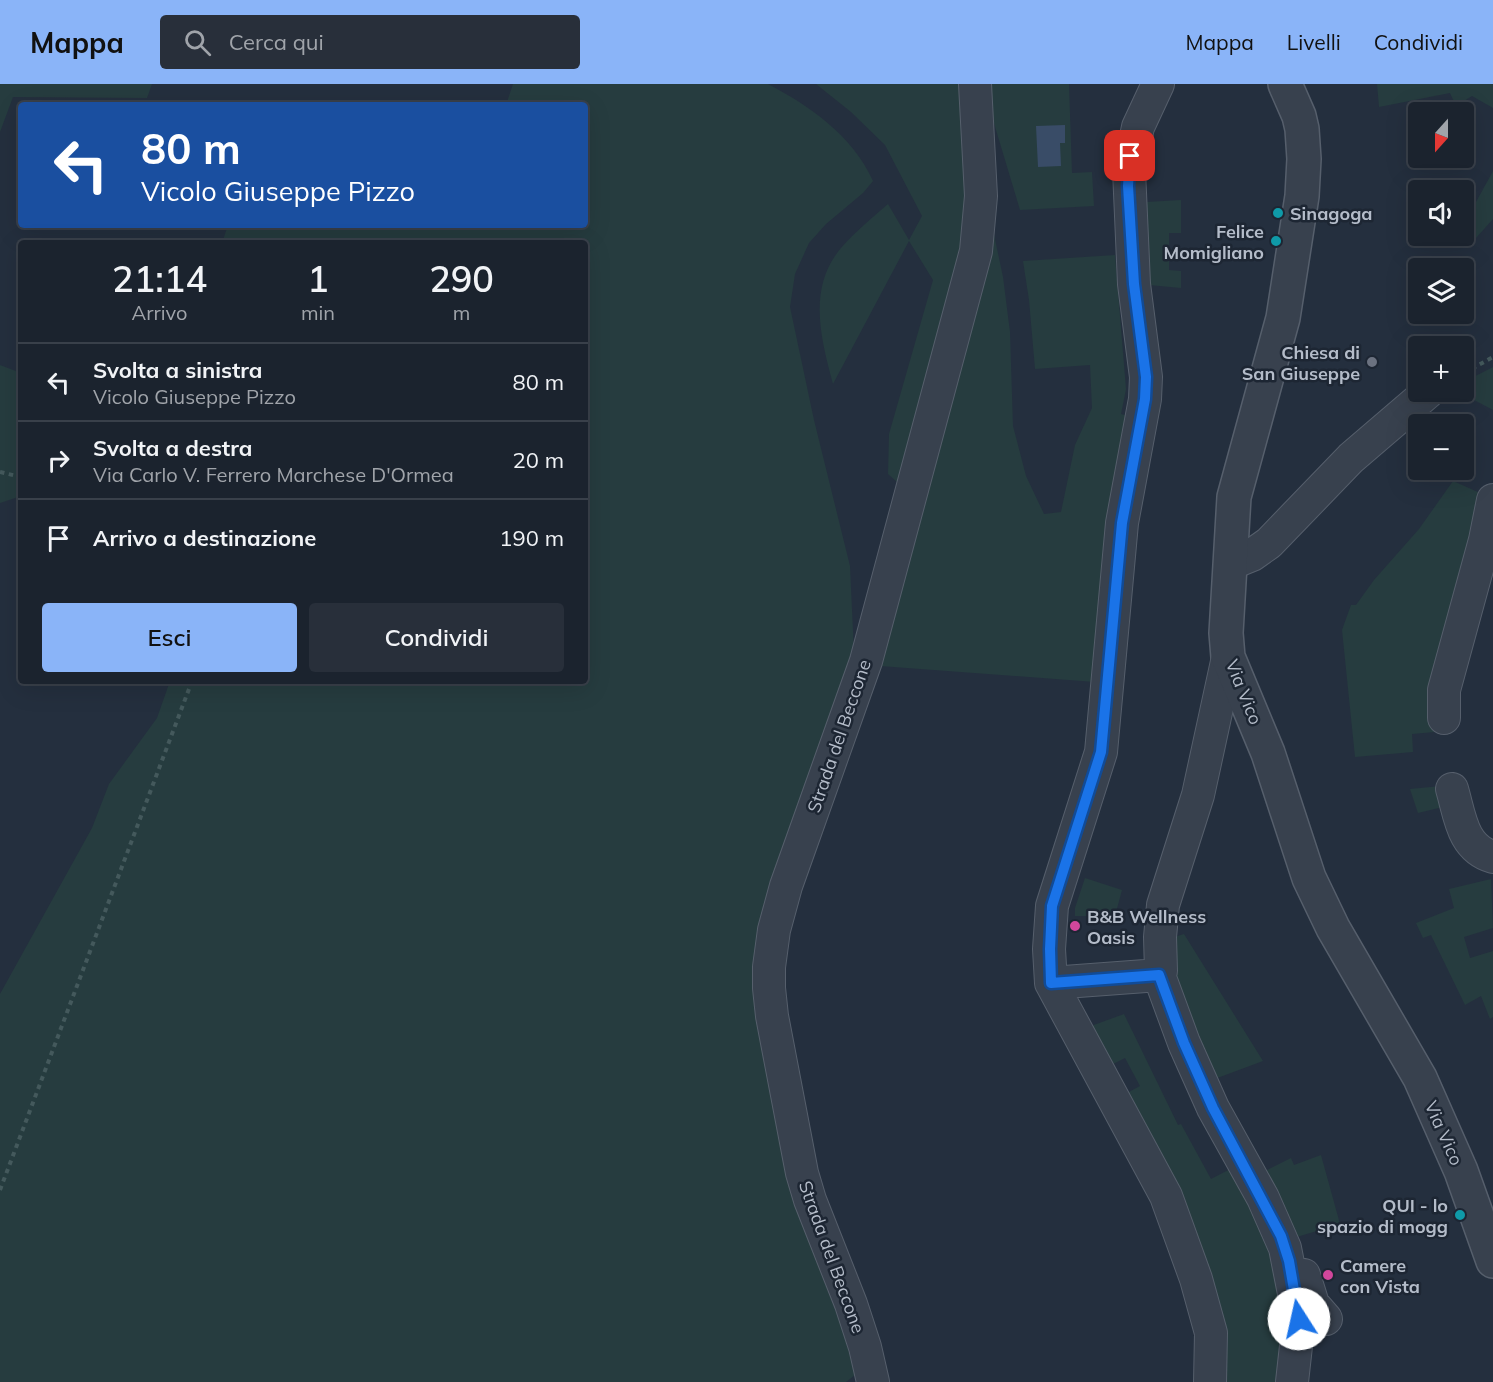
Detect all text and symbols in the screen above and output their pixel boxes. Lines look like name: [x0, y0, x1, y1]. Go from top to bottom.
search box: [160, 15, 580, 69]
text: Mappa: [30, 25, 124, 60]
icon: search: [181, 26, 214, 59]
text: Cerca qui: [229, 28, 324, 56]
text: Mappa: [1185, 29, 1254, 55]
text: Livelli: [1287, 29, 1341, 55]
text: Condividi: [1374, 29, 1463, 55]
north arrow: [1408, 102, 1474, 168]
map controls: [1408, 102, 1474, 480]
text: 80 m: [141, 122, 241, 175]
icon: left: [42, 126, 120, 204]
pin: [1104, 130, 1155, 181]
icon: arrive: [1113, 139, 1146, 172]
text: Vicolo Giuseppe Pizzo: [141, 174, 415, 208]
button: sound: [1408, 180, 1474, 246]
place label: Sinagoga: [1290, 202, 1373, 225]
marker: Sinagoga: [1271, 206, 1285, 220]
place label: Felice Momigliano: [1164, 220, 1264, 264]
marker: Felice Momigliano: [1269, 234, 1283, 248]
text: 21:14: [112, 256, 207, 301]
text: 1: [307, 256, 329, 301]
text: 290: [429, 256, 494, 301]
button: layers: [1408, 258, 1474, 324]
text: Arrivo: [132, 300, 187, 325]
text: min: [301, 300, 335, 325]
text: m: [453, 300, 470, 325]
button: +: [1408, 336, 1474, 402]
place label: Chiesa di San Giuseppe: [1242, 341, 1360, 385]
marker: Chiesa di San Giuseppe: [1365, 355, 1379, 369]
text: Svolta a sinistra: [93, 356, 262, 384]
icon: left: [42, 366, 75, 399]
text: 80 m: [513, 368, 564, 396]
text: Vicolo Giuseppe Pizzo: [93, 384, 296, 409]
button: −: [1408, 414, 1474, 480]
text: Svolta a destra: [93, 434, 252, 462]
icon: right: [42, 444, 75, 477]
text: 20 m: [513, 446, 564, 474]
text: Via Carlo V. Ferrero Marchese D'Ormea: [93, 462, 454, 487]
icon: arrive: [42, 522, 75, 555]
text: Arrivo a destinazione: [93, 524, 316, 552]
text: 190 m: [499, 524, 564, 552]
button: Esci: [42, 603, 297, 672]
button: Condividi: [309, 603, 564, 672]
street label: Strada del Beccone: [802, 656, 876, 816]
street label: Via Vico: [1221, 656, 1267, 728]
place label: B&B Wellness Oasis: [1087, 905, 1206, 949]
marker: B&B Wellness Oasis: [1068, 919, 1082, 933]
street label: Via Vico: [1420, 1097, 1468, 1169]
street label: Strada del Beccone: [794, 1178, 870, 1336]
place label: QUI - lo spazio di mogg: [1317, 1194, 1448, 1238]
marker: QUI - lo spazio di mogg: [1453, 1208, 1467, 1222]
place label: Camere con Vista: [1340, 1254, 1420, 1298]
marker: Camere con Vista: [1321, 1268, 1335, 1282]
position arrow: [1267, 1287, 1331, 1351]

